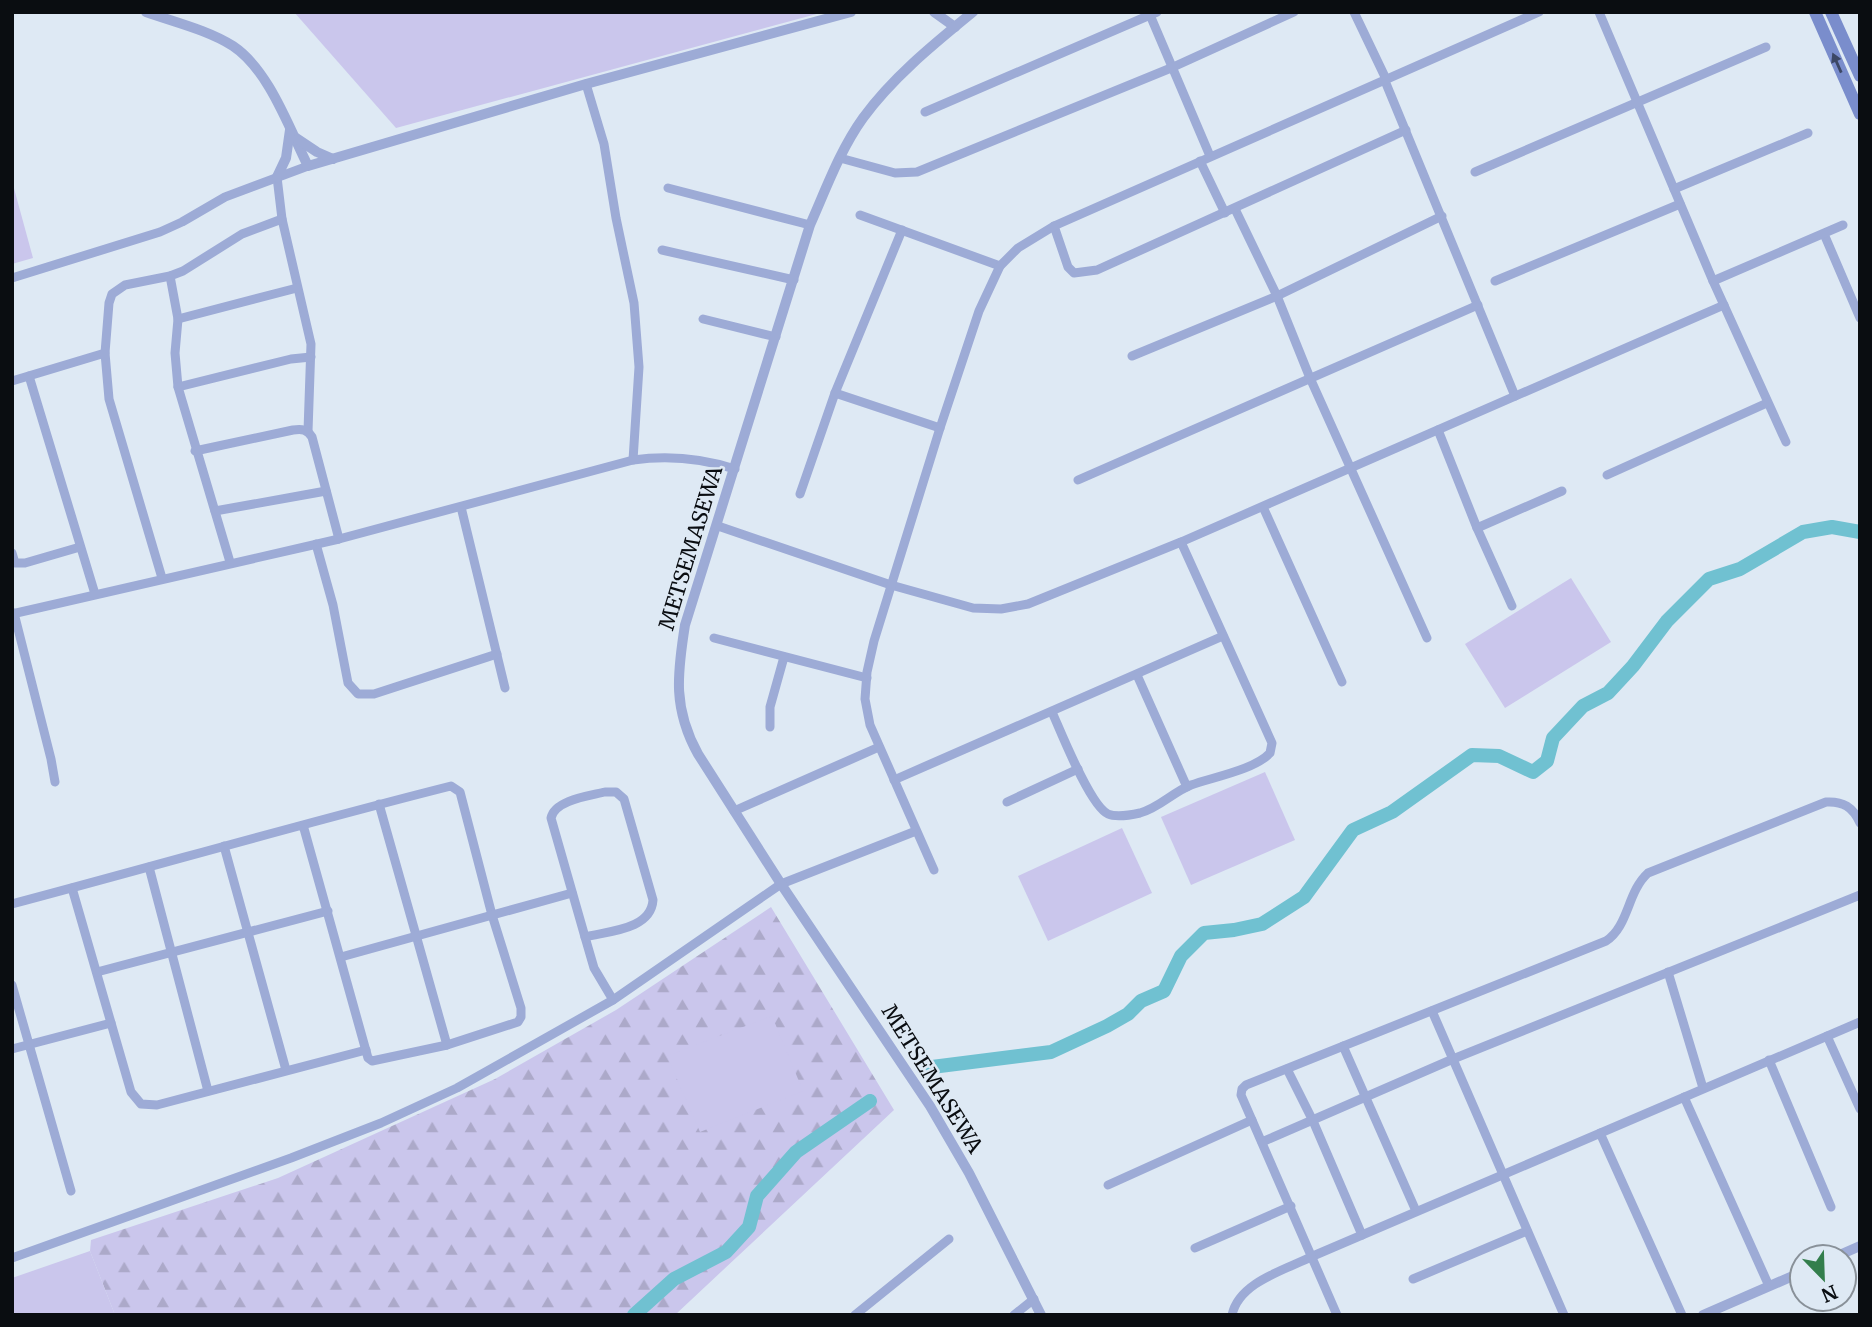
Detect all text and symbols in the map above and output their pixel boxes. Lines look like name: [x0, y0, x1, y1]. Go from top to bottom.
one-way arrow: [1831, 53, 1842, 74]
street label: METSEMASEWA: [653, 462, 728, 633]
street label: METSEMASEWA: [876, 999, 989, 1158]
north arrow: [1788, 1243, 1858, 1313]
text: N: [1818, 1280, 1841, 1308]

